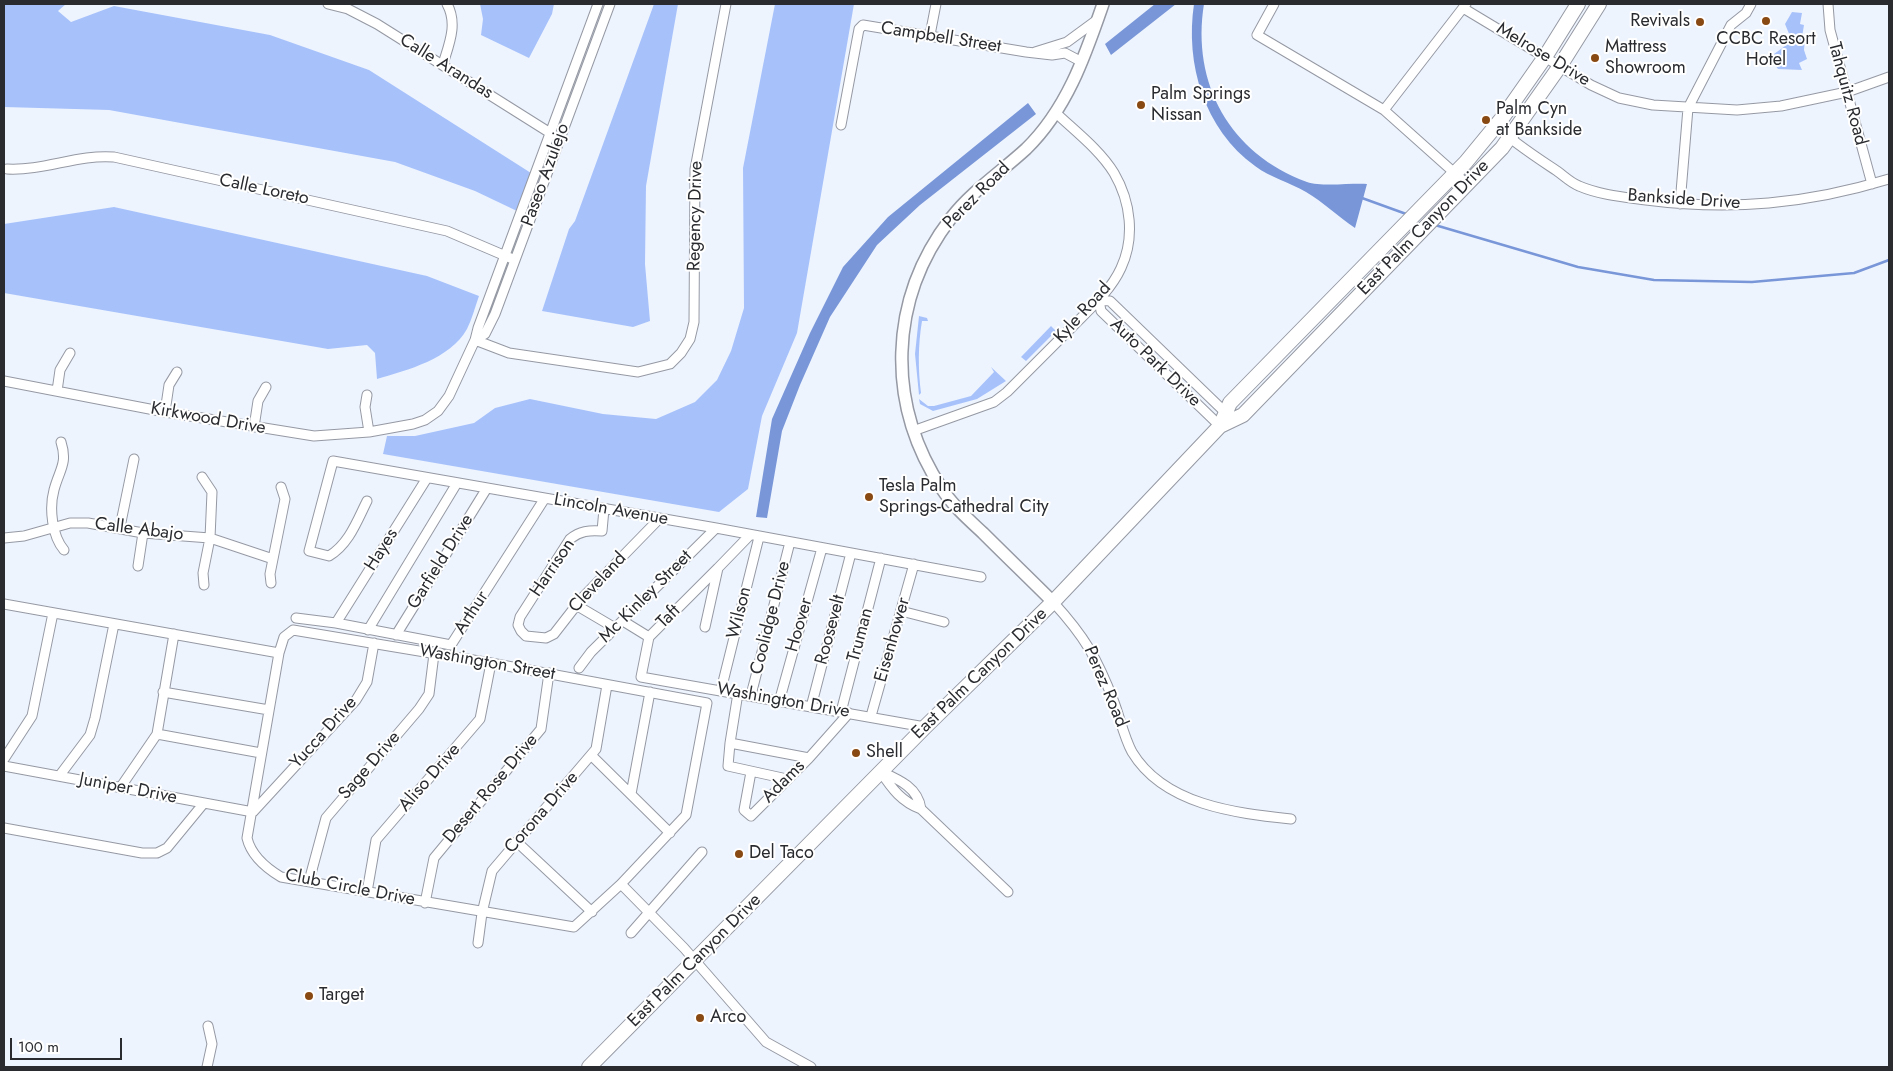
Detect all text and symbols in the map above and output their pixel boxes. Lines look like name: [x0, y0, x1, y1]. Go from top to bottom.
place label: Revivals: [1630, 11, 1690, 33]
marker: CCBC Resort Hotel: [1760, 15, 1772, 27]
marker: Revivals: [1694, 16, 1706, 28]
street label: Campbell Street: [879, 18, 1003, 58]
street label: Melrose Drive: [1492, 19, 1594, 91]
place label: CCBC Resort Hotel: [1716, 29, 1816, 72]
street label: Calle Arandas: [395, 30, 497, 104]
place label: Mattress Showroom: [1605, 37, 1686, 80]
street label: Tahquitz Road: [1823, 40, 1871, 148]
marker: Mattress Showroom: [1589, 52, 1601, 64]
place label: Palm Springs Nissan: [1151, 84, 1251, 126]
marker: Palm Springs Nissan: [1135, 99, 1147, 111]
place label: Palm Cyn at Bankside: [1496, 99, 1582, 142]
marker: Palm Cyn at Bankside: [1480, 114, 1492, 126]
street label: Paseo Azulejo: [517, 121, 575, 229]
street label: East Palm Canyon Drive: [1354, 156, 1494, 300]
street label: Perez Road: [939, 158, 1015, 234]
street label: Regency Drive: [684, 161, 708, 271]
street label: Calle Loreto: [217, 170, 311, 210]
street label: Bankside Drive: [1627, 185, 1741, 215]
street label: Kyle Road: [1050, 278, 1116, 348]
street label: Auto Park Drive: [1105, 314, 1205, 412]
street label: Kirkwood Drive: [149, 398, 267, 440]
place label: Tesla Palm Springs-Cathedral City: [879, 476, 1049, 518]
street label: Lincoln Avenue: [552, 489, 670, 531]
marker: Tesla Palm Springs-Cathedral City: [863, 491, 875, 503]
street label: Garfield Drive: [403, 511, 479, 613]
street label: Calle Abajo: [93, 514, 185, 546]
street label: Hayes: [361, 525, 403, 575]
street label: Harrison: [526, 535, 580, 601]
street label: Mc Kinley Street: [595, 546, 697, 648]
street label: Cleveland: [565, 548, 631, 618]
street label: Coolidge Drive: [746, 559, 796, 677]
street label: Wilson: [723, 585, 757, 641]
street label: Arthur: [450, 587, 494, 639]
street label: Roosevelt: [811, 593, 851, 667]
street label: Hoover: [782, 595, 818, 655]
street label: Eisenhower: [871, 595, 915, 685]
street label: Taft: [653, 601, 685, 633]
street label: East Palm Canyon Drive: [908, 604, 1052, 744]
street label: Truman: [843, 606, 879, 664]
street label: Washington Street: [417, 640, 557, 686]
street label: Perez Road: [1078, 643, 1132, 731]
street label: Washington Drive: [715, 679, 851, 723]
street label: Yucca Drive: [286, 693, 362, 773]
street label: Sage Drive: [334, 727, 406, 805]
street label: Desert Rose Drive: [439, 730, 543, 848]
street label: Aliso Drive: [395, 740, 465, 816]
place label: Shell: [866, 742, 903, 764]
marker: Shell: [850, 747, 862, 759]
street label: Adams: [758, 756, 810, 808]
street label: Corona Drive: [501, 768, 583, 858]
street label: Juniper Drive: [77, 769, 179, 809]
place label: Del Taco: [749, 843, 814, 865]
marker: Del Taco: [733, 848, 745, 860]
street label: Club Circle Drive: [283, 865, 417, 911]
street label: East Palm Canyon Drive: [624, 890, 766, 1032]
place label: Target: [319, 985, 364, 1007]
marker: Target: [303, 990, 315, 1002]
place label: Arco: [710, 1007, 746, 1029]
marker: Arco: [694, 1012, 706, 1024]
scale bar: [12, 1028, 125, 1060]
text: 100 m: [18, 1036, 59, 1058]

